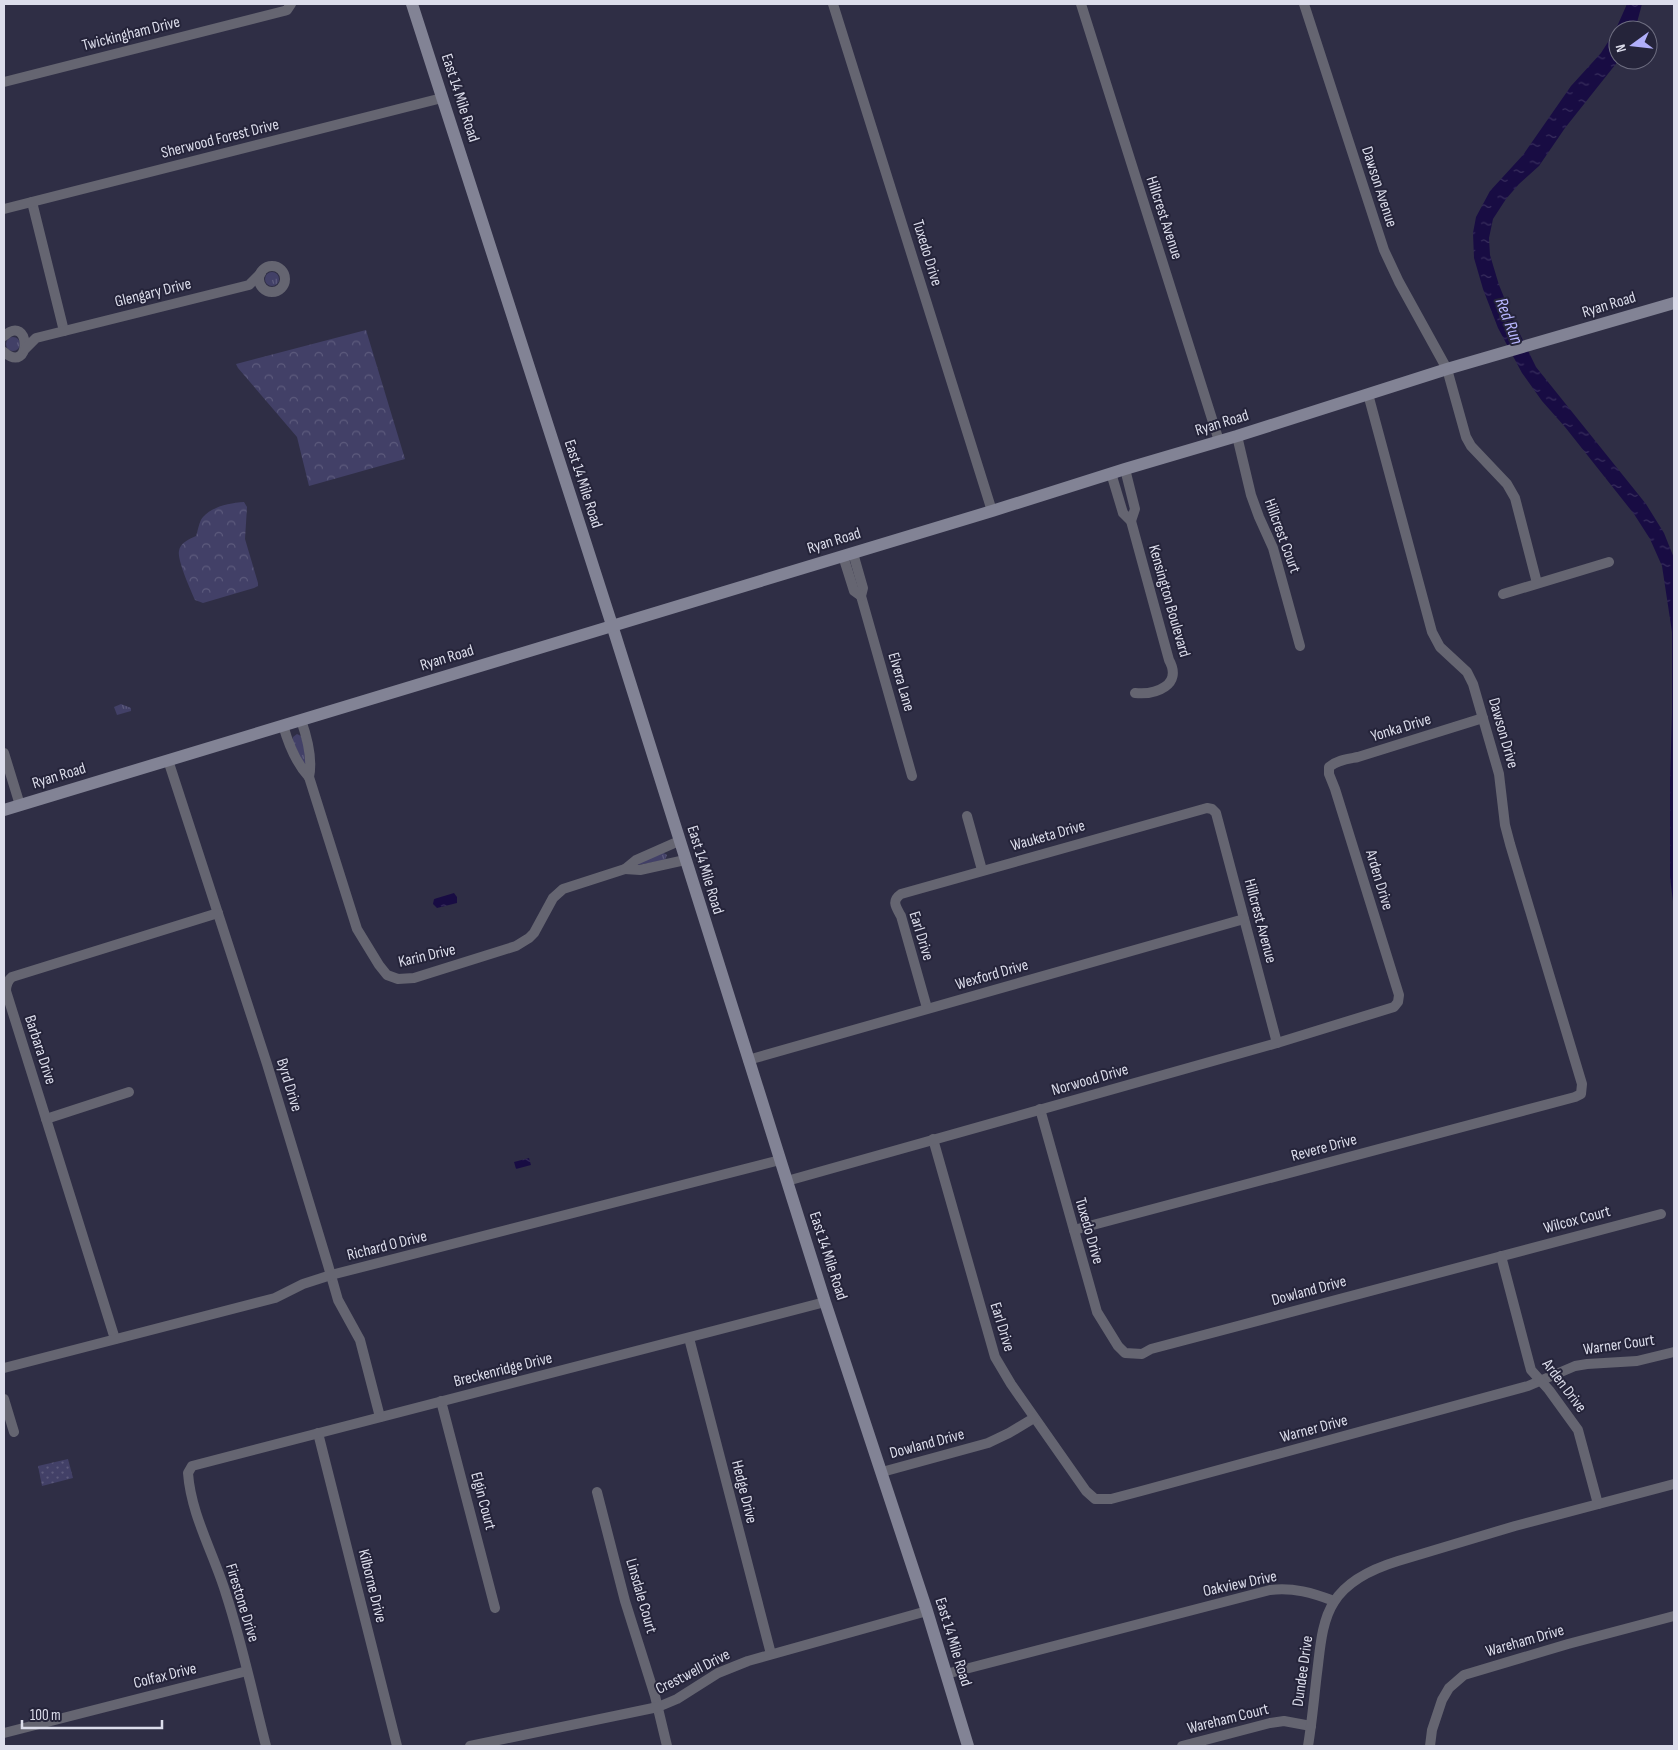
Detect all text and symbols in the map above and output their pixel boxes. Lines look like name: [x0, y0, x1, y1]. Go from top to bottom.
street label: Twickingham Drive: [80, 13, 182, 55]
north arrow: [1608, 20, 1658, 70]
text: N: [1612, 42, 1630, 54]
street label: East 14 Mile Road: [437, 52, 483, 144]
street label: Sherwood Forest Drive: [159, 115, 281, 163]
street label: Dawson Avenue: [1357, 144, 1401, 230]
street label: Hillcrest Avenue: [1142, 174, 1186, 262]
street label: Tuxedo Drive: [908, 218, 946, 288]
street label: Glengary Drive: [113, 274, 193, 312]
street label: Ryan Road: [1580, 288, 1638, 322]
water label: Red Run: [1491, 295, 1528, 348]
street label: Ryan Road: [1193, 406, 1251, 440]
street label: East 14 Mile Road: [560, 438, 606, 530]
street label: Hillcrest Court: [1260, 496, 1304, 576]
street label: Ryan Road: [805, 524, 863, 558]
street label: Kensington Boulevard: [1144, 543, 1194, 659]
street label: Ryan Road: [418, 641, 476, 675]
street label: Elvera Lane: [884, 650, 918, 714]
street label: Dawson Drive: [1484, 696, 1522, 770]
street label: Yonka Drive: [1369, 710, 1433, 746]
street label: Ryan Road: [30, 759, 88, 793]
street label: Wauketa Drive: [1009, 816, 1087, 856]
street label: East 14 Mile Road: [683, 823, 727, 917]
street label: Arden Drive: [1361, 847, 1397, 912]
street label: Hillcrest Avenue: [1240, 877, 1280, 965]
street label: Earl Drive: [905, 909, 937, 963]
street label: Karin Drive: [396, 940, 458, 972]
street label: Wexford Drive: [953, 956, 1031, 994]
street label: Barbara Drive: [20, 1013, 60, 1087]
street label: Byrd Drive: [272, 1056, 306, 1114]
street label: Norwood Drive: [1049, 1060, 1131, 1100]
street label: Revere Drive: [1289, 1130, 1359, 1166]
street label: Tuxedo Drive: [1070, 1196, 1108, 1266]
street label: Wilcox Court: [1542, 1202, 1613, 1238]
street label: East 14 Mile Road: [805, 1210, 851, 1302]
street label: Richard O Drive: [345, 1227, 429, 1265]
street label: Dowland Drive: [1270, 1272, 1348, 1310]
street label: Earl Drive: [986, 1300, 1018, 1354]
street label: Warner Court: [1582, 1331, 1656, 1359]
street label: Breckenridge Drive: [452, 1349, 554, 1391]
street label: Arden Drive: [1537, 1355, 1590, 1416]
street label: Warner Drive: [1278, 1411, 1350, 1447]
street label: Dowland Drive: [888, 1425, 966, 1463]
street label: Hedge Drive: [727, 1458, 761, 1526]
street label: Elgin Court: [466, 1470, 500, 1532]
street label: Kilborne Drive: [354, 1547, 390, 1625]
street label: Linsdale Court: [621, 1556, 661, 1636]
street label: Firestone Drive: [221, 1562, 263, 1644]
street label: Oakview Drive: [1201, 1567, 1279, 1601]
street label: East 14 Mile Road: [931, 1595, 975, 1689]
street label: Wareham Drive: [1484, 1621, 1566, 1661]
street label: Dundee Drive: [1289, 1634, 1317, 1708]
street label: Crestwell Drive: [653, 1645, 733, 1699]
street label: Colfax Drive: [131, 1659, 199, 1693]
scale bar: [22, 1698, 162, 1730]
street label: Wareham Court: [1185, 1700, 1271, 1738]
text: 100 m: [30, 1706, 61, 1725]

